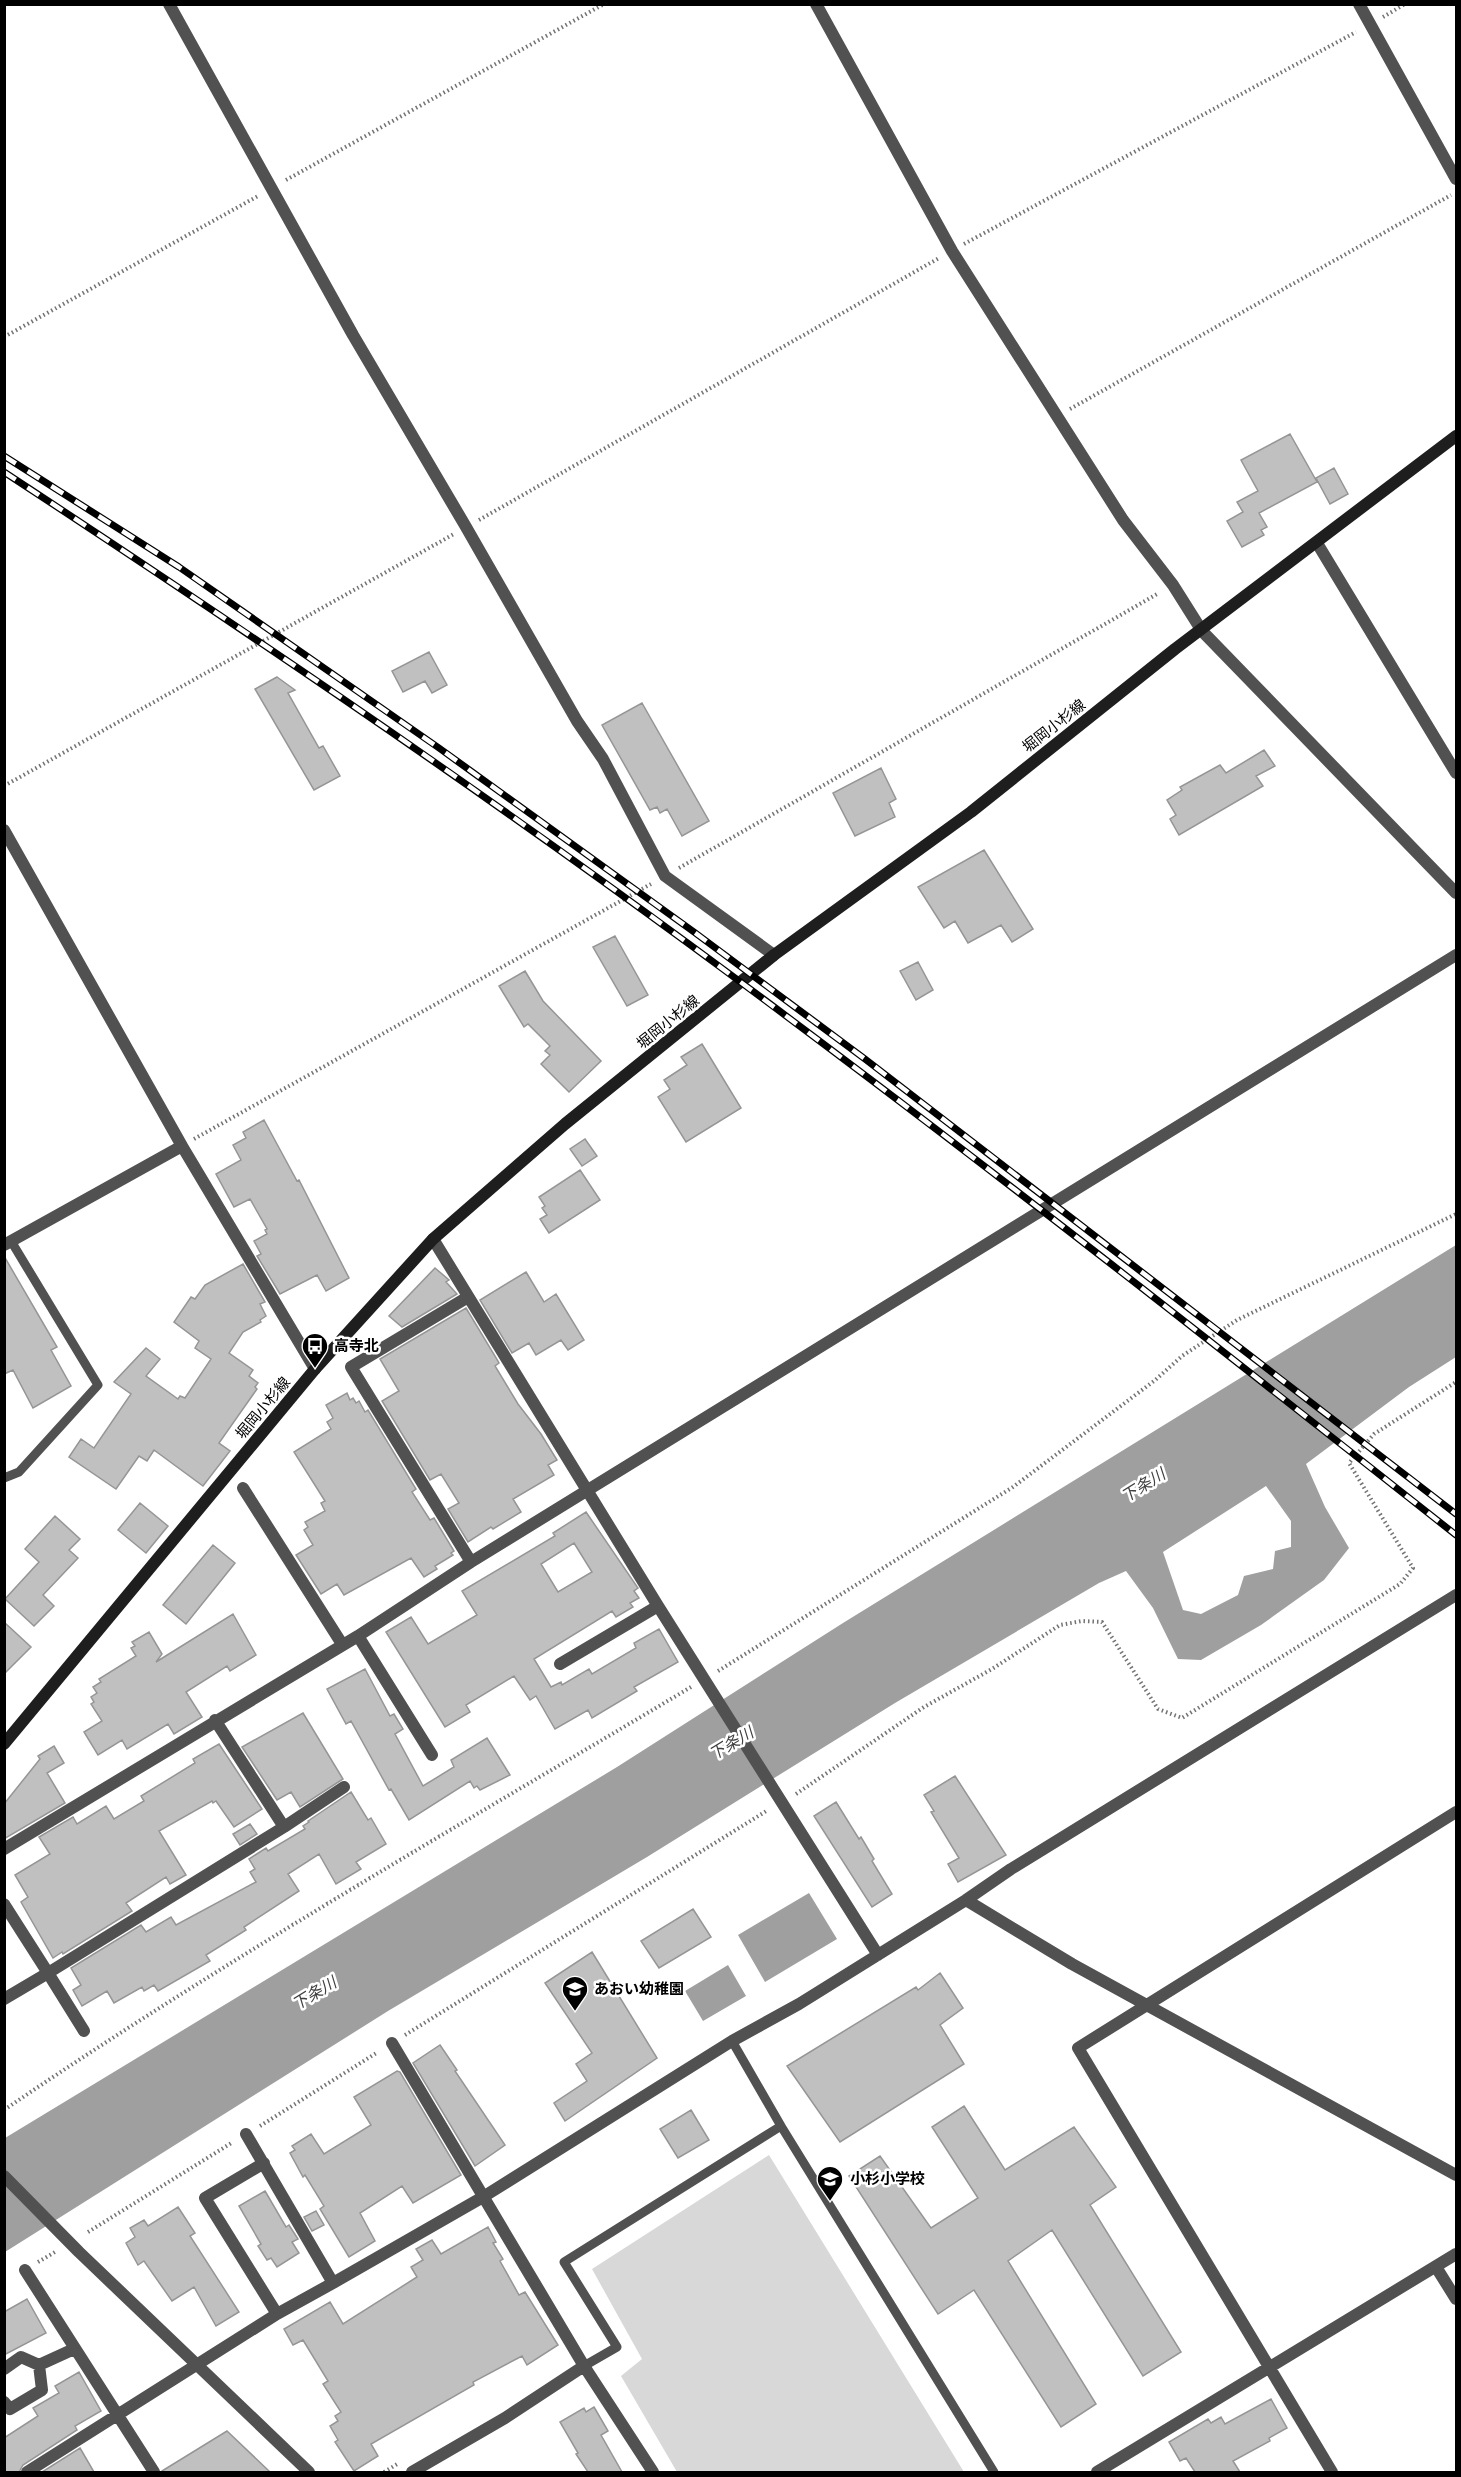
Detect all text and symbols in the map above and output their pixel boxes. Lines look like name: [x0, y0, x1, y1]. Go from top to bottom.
street label: 堀岡小杉線: [1017, 693, 1090, 758]
street label: 堀岡小杉線: [631, 989, 704, 1054]
bus stop icon: 高寺北: [300, 1331, 330, 1369]
place label: 高寺北: [334, 1334, 379, 1357]
street label: 堀岡小杉線: [230, 1372, 296, 1444]
water label: 下条川: [1116, 1461, 1171, 1508]
water label: 下条川: [704, 1719, 759, 1766]
water label: 下条川: [287, 1969, 342, 2016]
school or university icon: あおい幼稚園: [560, 1974, 590, 2012]
place label: あおい幼稚園: [594, 1977, 684, 2000]
school or university icon: 小杉小学校: [815, 2164, 845, 2202]
place label: 小杉小学校: [850, 2167, 925, 2190]

